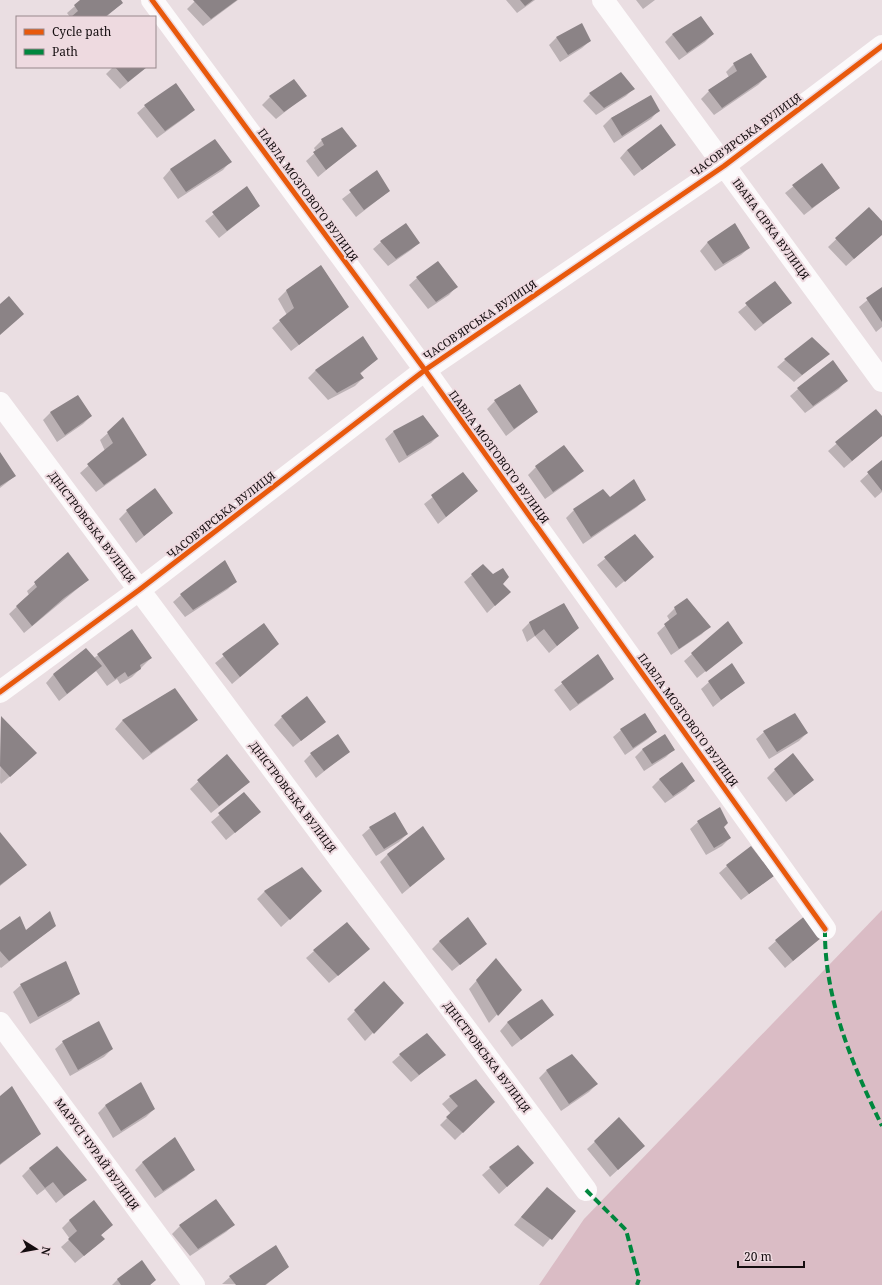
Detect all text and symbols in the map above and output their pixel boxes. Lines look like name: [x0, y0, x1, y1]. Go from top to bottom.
legend: [16, 16, 156, 68]
text: Cycle path: [52, 23, 112, 40]
text: Path: [52, 43, 78, 60]
street label: ЧАСОВ'ЯРСЬКА ВУЛИЦЯ: [687, 89, 804, 180]
street label: ПАВЛА МОЗГОВОГО ВУЛИЦЯ: [255, 125, 362, 264]
street label: ІВАНА СІРКА ВУЛИЦЯ: [730, 175, 813, 282]
street label: ЧАСОВ'ЯРСЬКА ВУЛИЦЯ: [420, 276, 539, 363]
street label: ПАВЛА МОЗГОВОГО ВУЛИЦЯ: [446, 387, 553, 526]
street label: ДНІСТРОВСЬКА ВУЛИЦЯ: [46, 468, 139, 585]
street label: ЧАСОВ'ЯРСЬКА ВУЛИЦЯ: [163, 468, 278, 562]
street label: ПАВЛА МОЗГОВОГО ВУЛИЦЯ: [635, 650, 742, 789]
street label: ДНІСТРОВСЬКА ВУЛИЦЯ: [247, 738, 340, 855]
street label: ДНІСТРОВСЬКА ВУЛИЦЯ: [441, 998, 534, 1115]
street label: МАРУСІ ЧУРАЙ ВУЛИЦЯ: [52, 1095, 143, 1213]
north arrow: [16, 1229, 56, 1269]
scale bar: [738, 1243, 804, 1269]
text: N: [38, 1245, 54, 1257]
text: 20 m: [744, 1248, 772, 1265]

